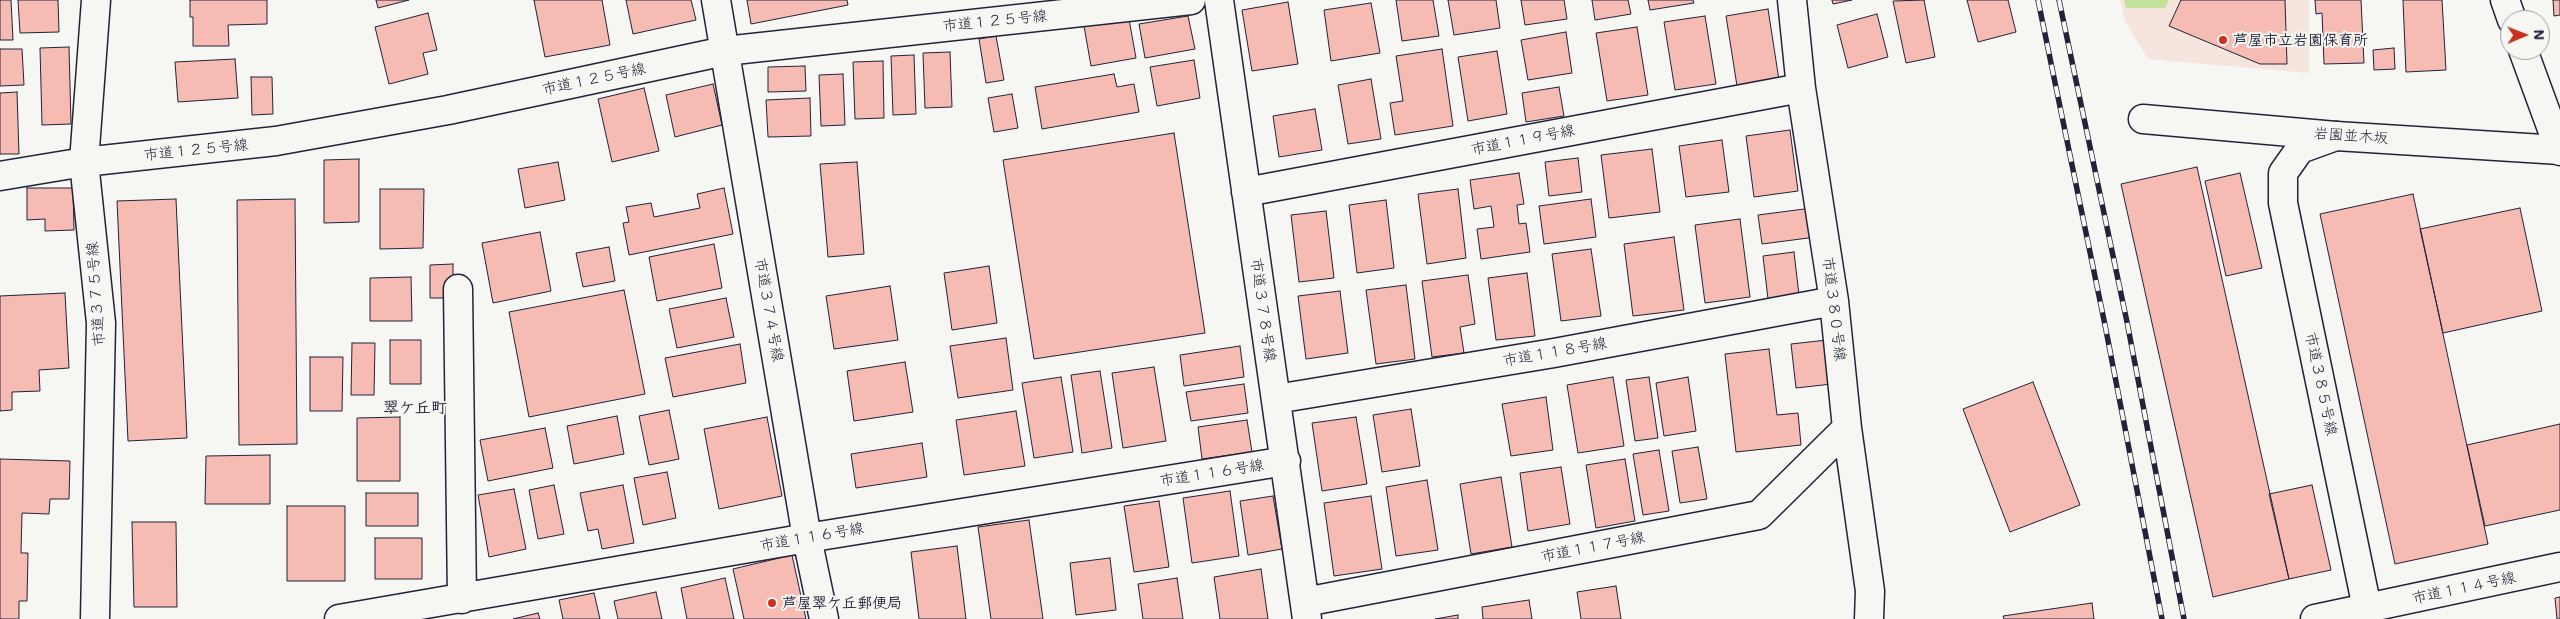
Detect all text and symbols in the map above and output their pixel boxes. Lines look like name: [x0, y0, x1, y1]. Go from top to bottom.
street label: 市道１２５号線: [942, 7, 1048, 35]
north arrow: [2500, 10, 2550, 60]
text: N: [2530, 29, 2549, 40]
place label: 芦屋市立岩園保育所: [2233, 31, 2368, 49]
marker: 芦屋市立岩園保育所: [2217, 34, 2229, 46]
street label: 市道１２５号線: [541, 59, 647, 99]
street label: 市道１１９号線: [1470, 121, 1576, 159]
street label: 岩園並木坂: [2313, 124, 2389, 148]
street label: 市道１２５号線: [143, 136, 249, 164]
street label: 市道３７５号線: [83, 241, 109, 347]
street label: 市道３８０号線: [1819, 256, 1849, 362]
street label: 市道３７４号線: [751, 257, 787, 363]
street label: 市道３７８号線: [1247, 257, 1279, 363]
street label: 市道３８５号線: [2301, 331, 2341, 437]
street label: 市道１１８号線: [1502, 334, 1608, 370]
district label: 翠ケ丘町: [383, 398, 447, 418]
street label: 市道１１６号線: [1159, 456, 1265, 490]
street label: 市道１１６号線: [759, 519, 865, 555]
street label: 市道１１７号線: [1540, 528, 1646, 566]
street label: 市道１１４号線: [2411, 568, 2517, 608]
place label: 芦屋翠ケ丘郵便局: [782, 594, 902, 612]
marker: 芦屋翠ケ丘郵便局: [766, 597, 778, 609]

